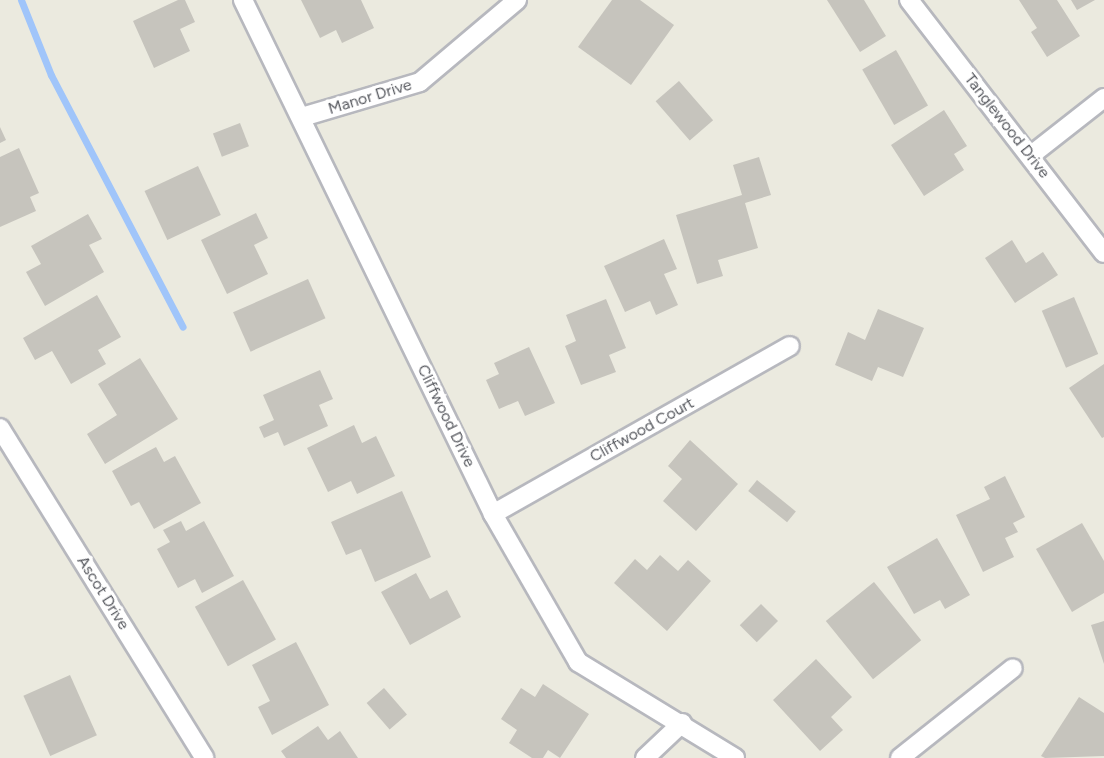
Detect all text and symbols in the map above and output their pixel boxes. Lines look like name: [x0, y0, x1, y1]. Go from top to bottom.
street label: Tanglewood Drive: [960, 70, 1054, 182]
street label: Manor Drive: [326, 75, 414, 119]
street label: Cliffwood Drive: [413, 362, 479, 470]
street label: Cliffwood Court: [587, 393, 697, 467]
street label: Ascot Drive: [73, 553, 133, 633]

